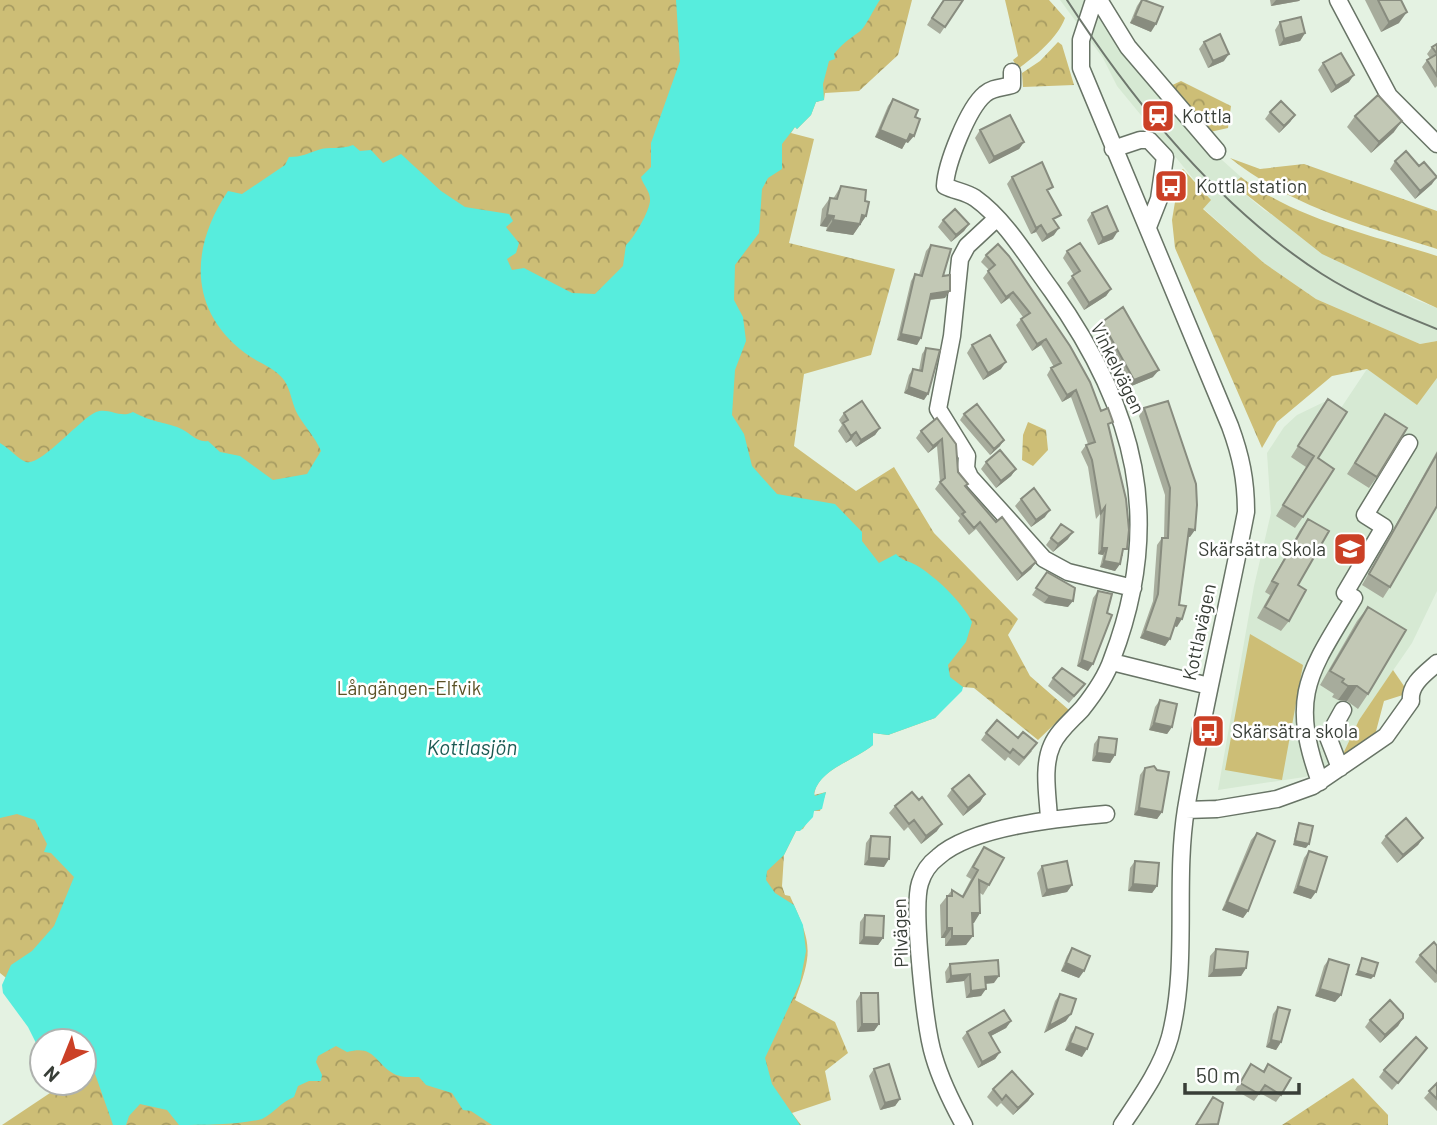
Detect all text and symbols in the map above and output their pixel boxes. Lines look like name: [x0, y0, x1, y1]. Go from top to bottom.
station icon: Kottla: [1139, 97, 1177, 135]
place label: Kottla: [1182, 104, 1231, 127]
bus stop icon: Kottla station: [1152, 167, 1190, 205]
place label: Kottla station: [1196, 174, 1307, 197]
street label: Vinkelvägen: [1086, 318, 1150, 417]
school or university icon: Skärsätra Skola: [1331, 530, 1369, 568]
place label: Skärsätra Skola: [1198, 537, 1326, 560]
street label: Kottlavägen: [1177, 581, 1220, 682]
park label: Långängen-Elfvik: [337, 676, 481, 699]
bus stop icon: Skärsätra skola: [1189, 712, 1227, 750]
place label: Skärsätra skola: [1232, 719, 1358, 742]
water label: Kottlasjön: [427, 734, 517, 759]
street label: Pilvägen: [887, 898, 912, 968]
north arrow: [28, 1027, 98, 1097]
scale bar: [1185, 1052, 1299, 1096]
text: N: [39, 1062, 64, 1088]
text: 50 m: [1196, 1062, 1240, 1087]

